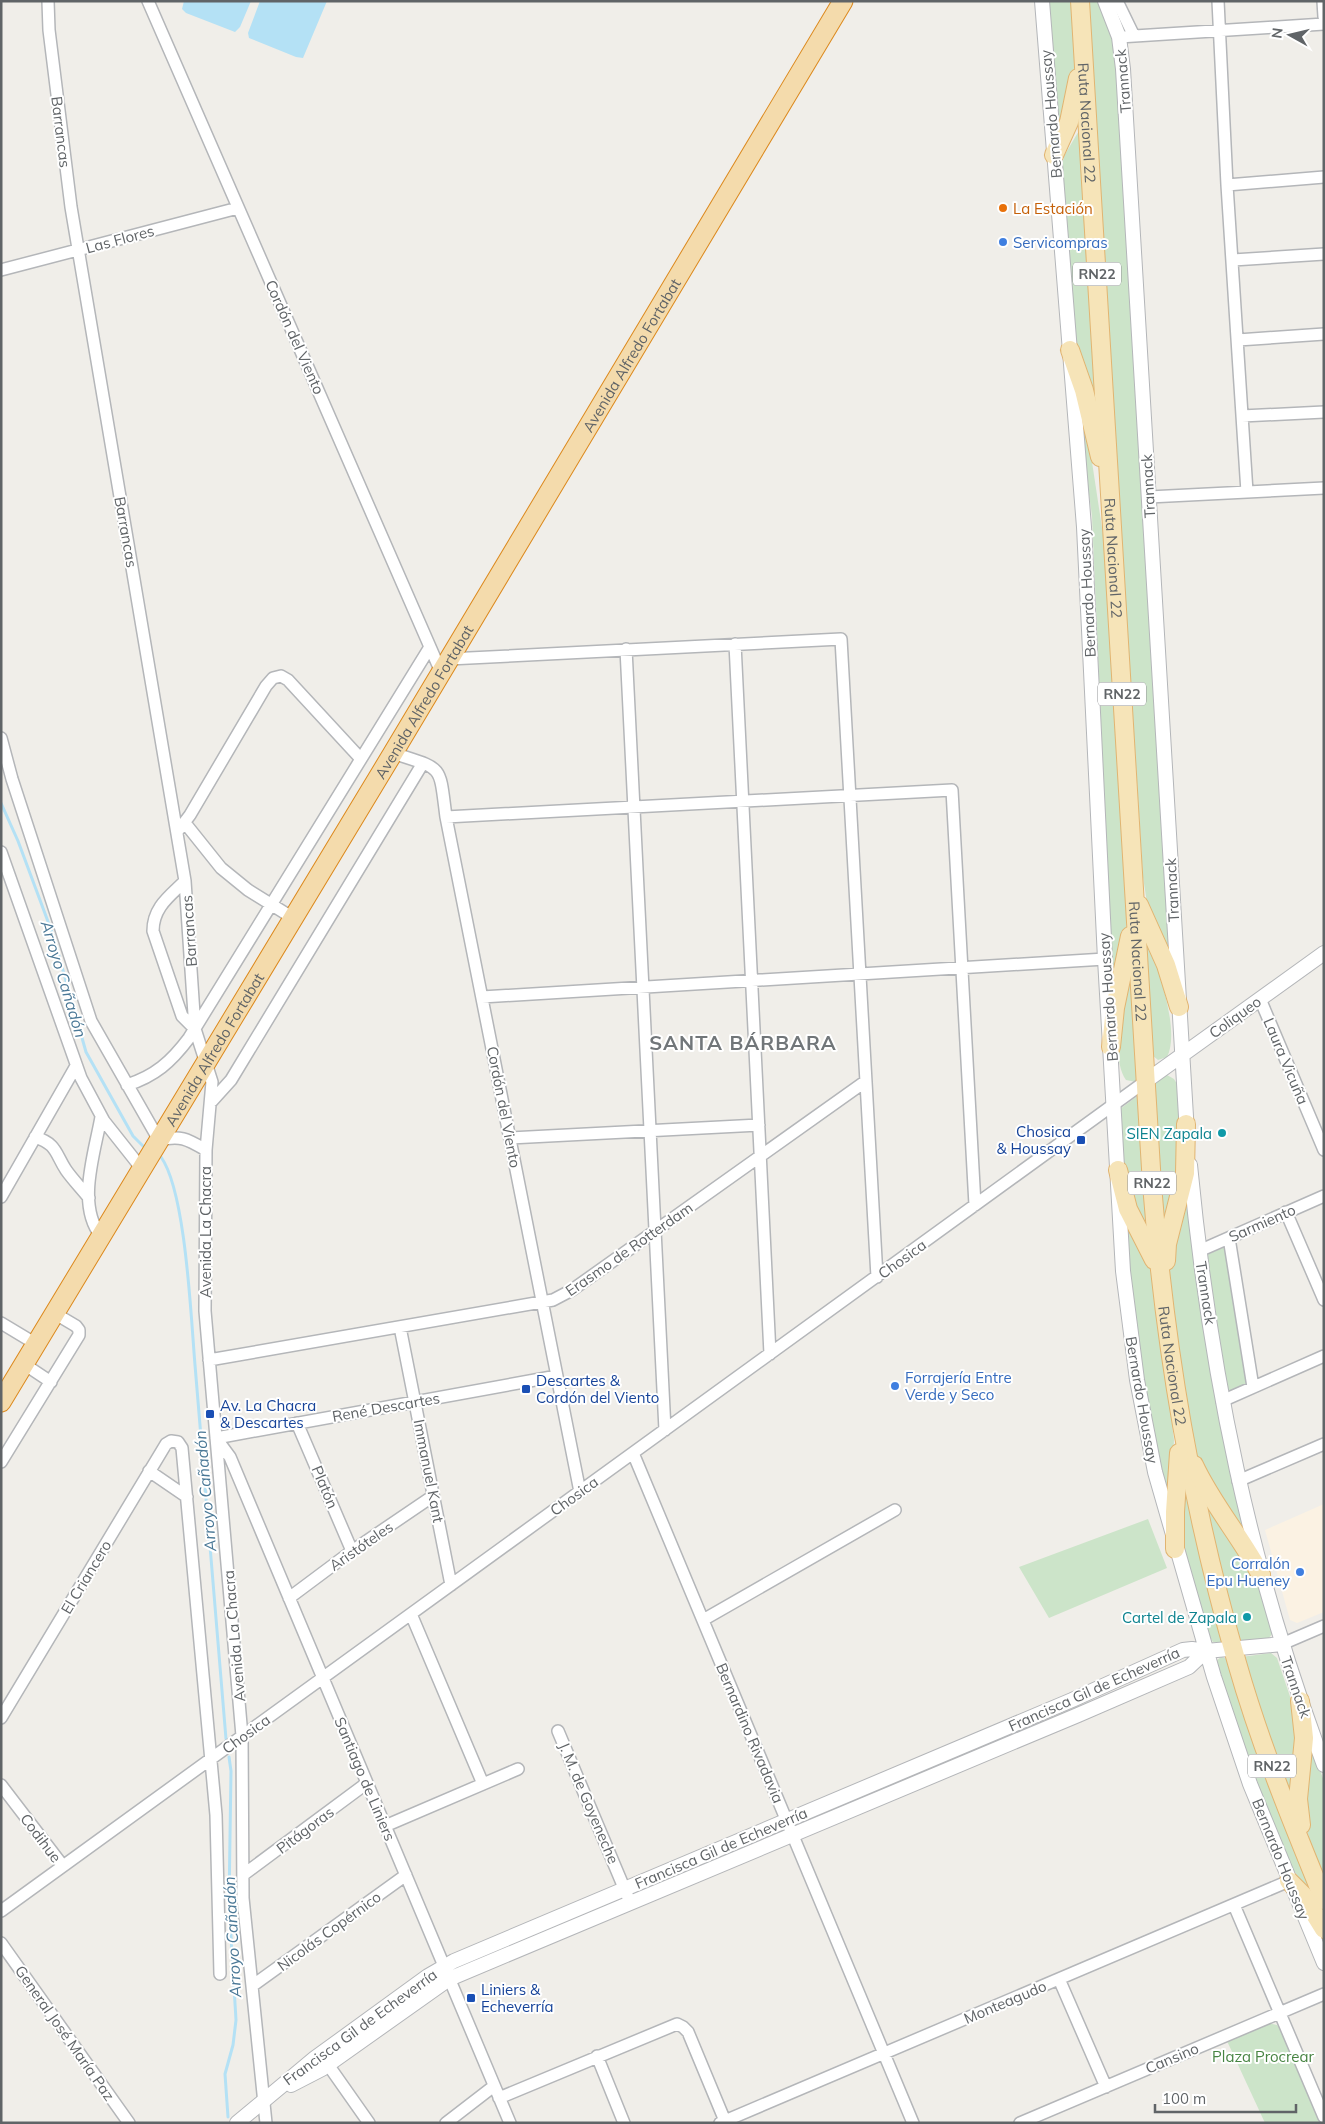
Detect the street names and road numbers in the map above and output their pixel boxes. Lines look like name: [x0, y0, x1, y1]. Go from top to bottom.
street label: Trannack: [1111, 48, 1135, 114]
street label: Bernardo Houssay: [1036, 49, 1066, 179]
street label: Ruta Nacional 22: [1074, 62, 1101, 183]
street label: Barrancas: [47, 95, 75, 169]
street label: Las Flores: [84, 221, 156, 257]
road number: RN22: [1073, 262, 1121, 286]
street label: Avenida Alfredo Fortabat: [578, 275, 684, 435]
street label: Cordón del Viento: [261, 277, 329, 397]
street label: Trannack: [1137, 453, 1159, 518]
street label: Barrancas: [110, 495, 142, 569]
street label: Ruta Nacional 22: [1101, 497, 1127, 619]
street label: Bernardo Houssay: [1074, 528, 1100, 658]
street label: Avenida Alfredo Fortabat: [370, 621, 477, 782]
road number: RN22: [1098, 682, 1146, 706]
street label: Trannack: [1161, 857, 1183, 922]
street label: Barrancas: [177, 895, 201, 967]
street label: Ruta Nacional 22: [1125, 901, 1152, 1022]
street label: Bernardo Houssay: [1094, 932, 1122, 1062]
street label: Avenida Alfredo Fortabat: [160, 969, 268, 1130]
street label: Coliqueo: [1205, 992, 1265, 1042]
street label: Laura Vicuña: [1259, 1015, 1313, 1107]
street label: Cordón del Viento: [483, 1045, 525, 1169]
street label: Avenida La Chacra: [196, 1166, 215, 1298]
road number: RN22: [1128, 1172, 1176, 1194]
street label: Erasmo de Rotterdam: [562, 1198, 696, 1300]
street label: Sarmiento: [1226, 1200, 1298, 1246]
street label: Chosica: [874, 1235, 930, 1283]
street label: Trannack: [1192, 1260, 1220, 1326]
street label: Ruta Nacional 22: [1155, 1305, 1191, 1427]
street label: Bernardo Houssay: [1121, 1335, 1163, 1465]
street label: René Descartes: [331, 1388, 441, 1426]
street label: Immanuel Kant: [410, 1418, 448, 1524]
street label: Platón: [307, 1463, 343, 1511]
street label: Chosica: [546, 1472, 602, 1520]
street label: Aristóteles: [325, 1517, 397, 1575]
street label: El Criancero: [57, 1537, 115, 1617]
street label: Avenida La Chacra: [219, 1569, 249, 1703]
street label: Francisca Gil de Echeverría: [1005, 1643, 1183, 1735]
street label: Trannack: [1277, 1654, 1315, 1721]
street label: Bernardino Rivadavia: [712, 1660, 788, 1806]
street label: Chosica: [218, 1710, 274, 1758]
street label: Santiago de Liniers: [330, 1714, 400, 1844]
street label: J. M. de Goyeneche: [555, 1739, 623, 1867]
road number: RN22: [1248, 1754, 1296, 1778]
street label: Bernardo Houssay: [1248, 1796, 1314, 1922]
street label: Pitágoras: [273, 1802, 337, 1858]
street label: Francisca Gil de Echeverría: [632, 1803, 810, 1893]
street label: Codihue: [16, 1810, 66, 1866]
street label: Nicolás Copérnico: [273, 1887, 385, 1975]
street label: General José María Paz: [11, 1962, 119, 2105]
street label: Francisca Gil de Echeverría: [279, 1965, 441, 2089]
street label: Monteagudo: [961, 1976, 1049, 2028]
street label: Cansino: [1142, 2038, 1202, 2078]

